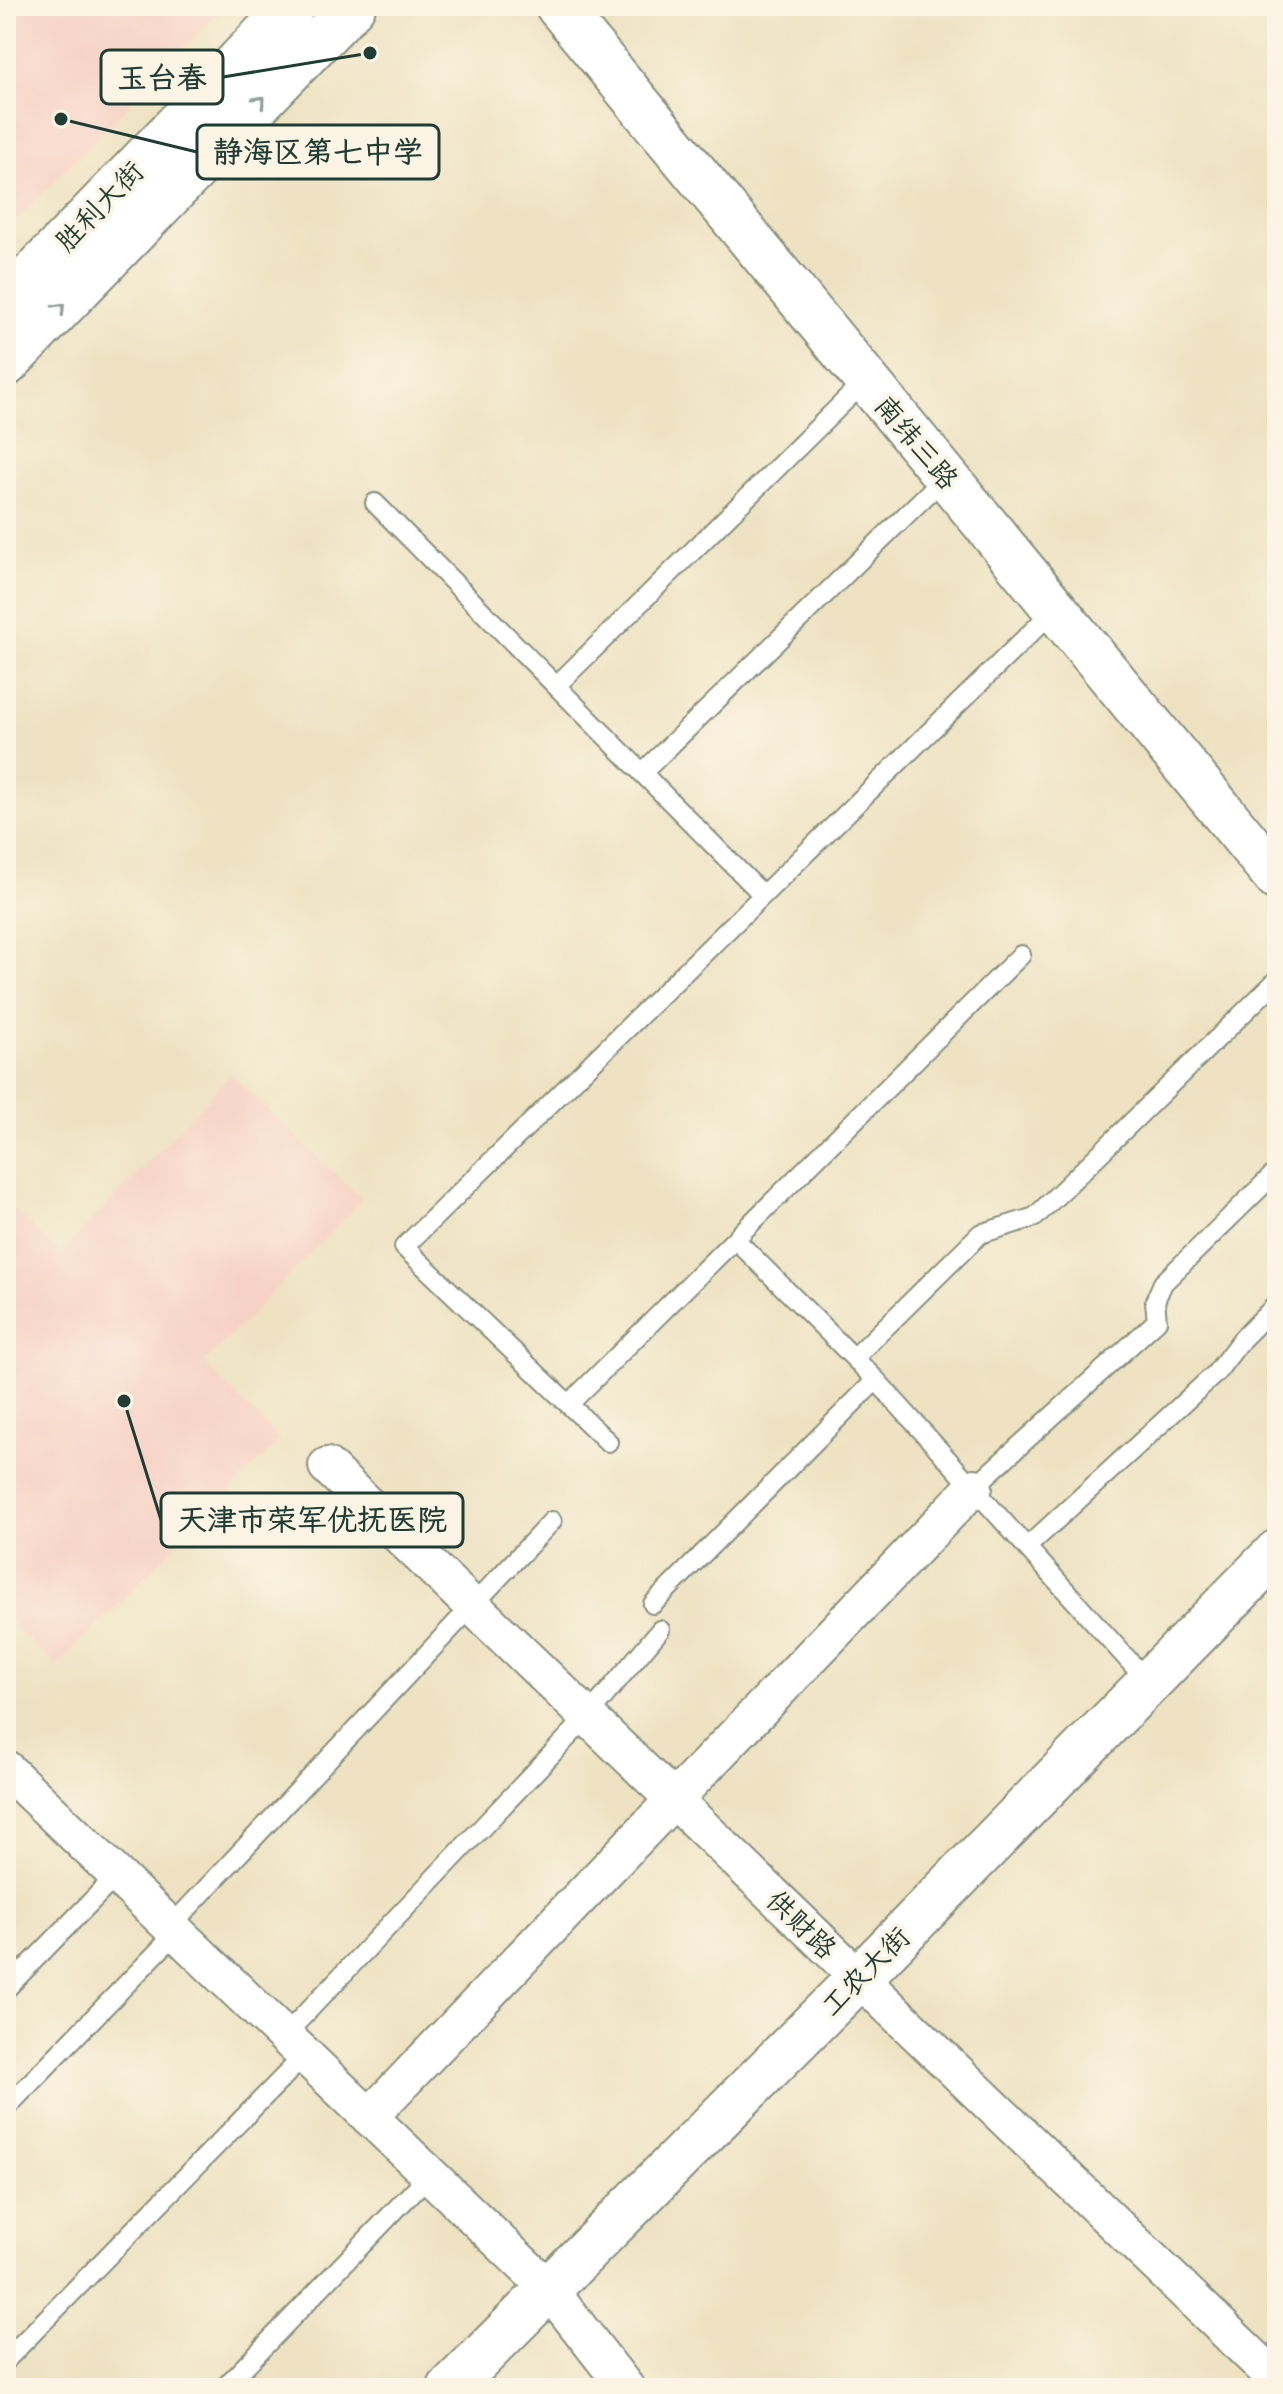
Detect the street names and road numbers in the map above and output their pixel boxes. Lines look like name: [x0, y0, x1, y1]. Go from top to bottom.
street label: 胜利大街: [46, 153, 150, 258]
street label: 南纬三路: [868, 387, 968, 496]
street label: 供财路: [760, 1881, 845, 1965]
street label: 工农大街: [812, 1918, 917, 2023]

